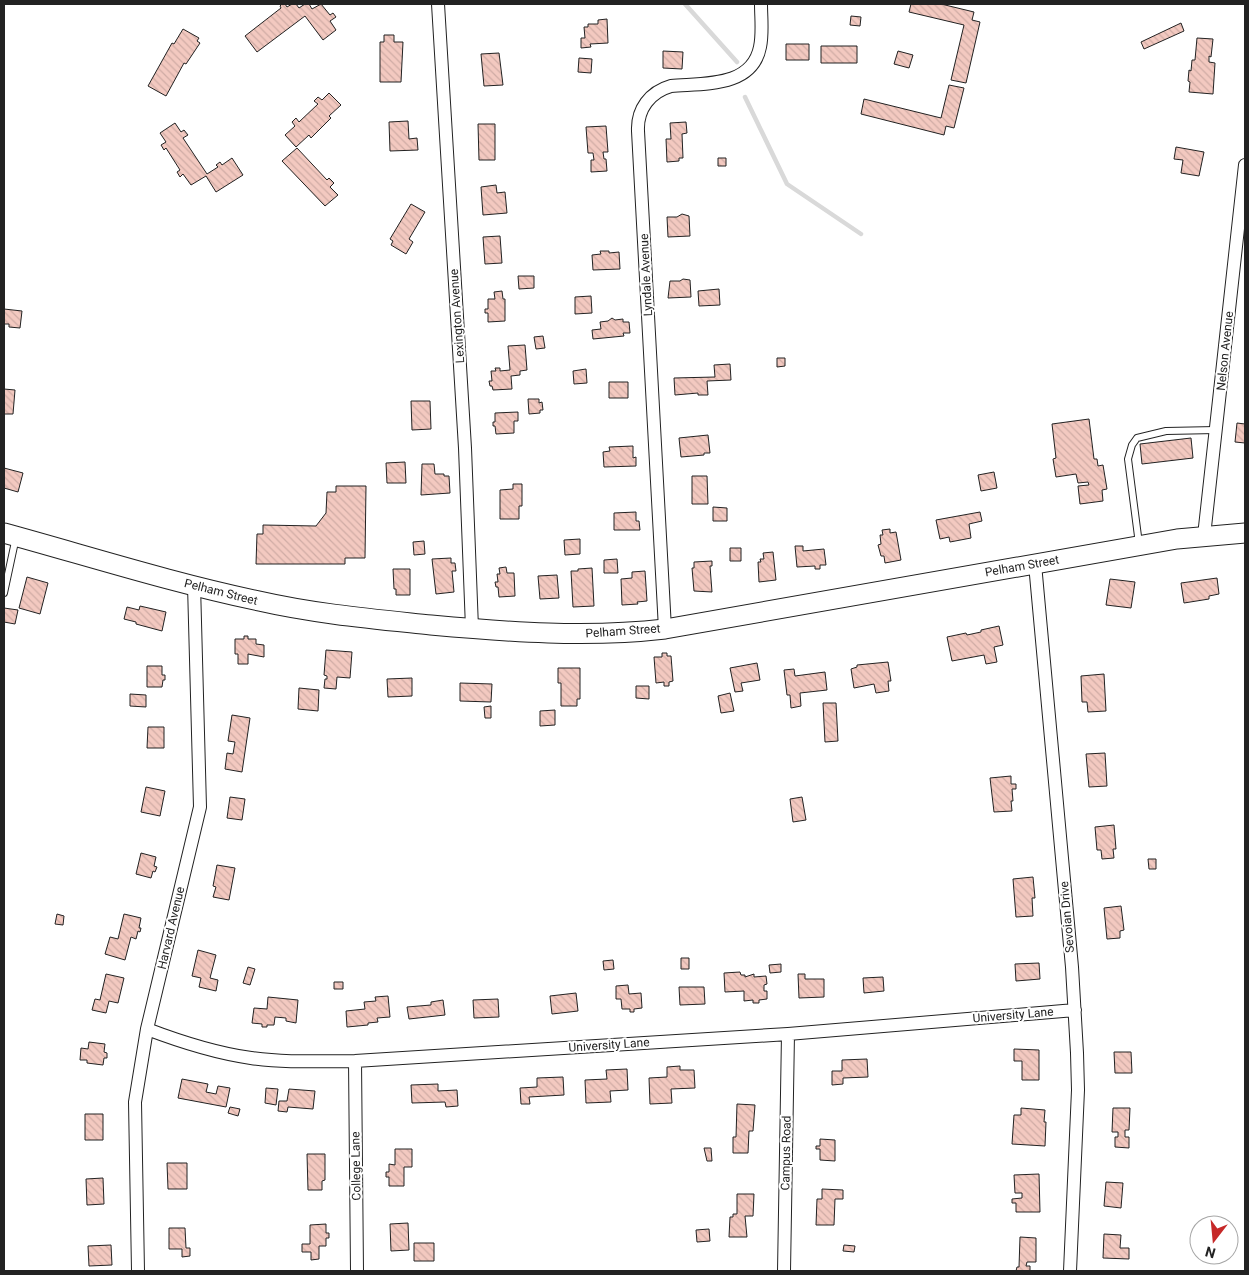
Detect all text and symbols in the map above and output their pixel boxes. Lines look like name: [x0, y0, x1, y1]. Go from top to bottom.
street label: Lyndale Avenue: [637, 233, 655, 317]
street label: Lexington Avenue: [447, 268, 467, 364]
street label: Nelson Avenue: [1214, 311, 1236, 391]
street label: Pelham Street: [984, 553, 1060, 579]
street label: Pelham Street: [183, 576, 259, 608]
street label: Pelham Street: [585, 621, 661, 641]
street label: Sevoian Drive: [1057, 881, 1077, 953]
street label: Harvard Avenue: [155, 885, 187, 971]
street label: University Lane: [972, 1004, 1054, 1026]
street label: University Lane: [568, 1035, 650, 1055]
street label: Campus Road: [778, 1115, 794, 1191]
street label: College Lane: [348, 1131, 364, 1201]
north arrow: [1189, 1215, 1239, 1265]
text: N: [1203, 1243, 1217, 1262]

